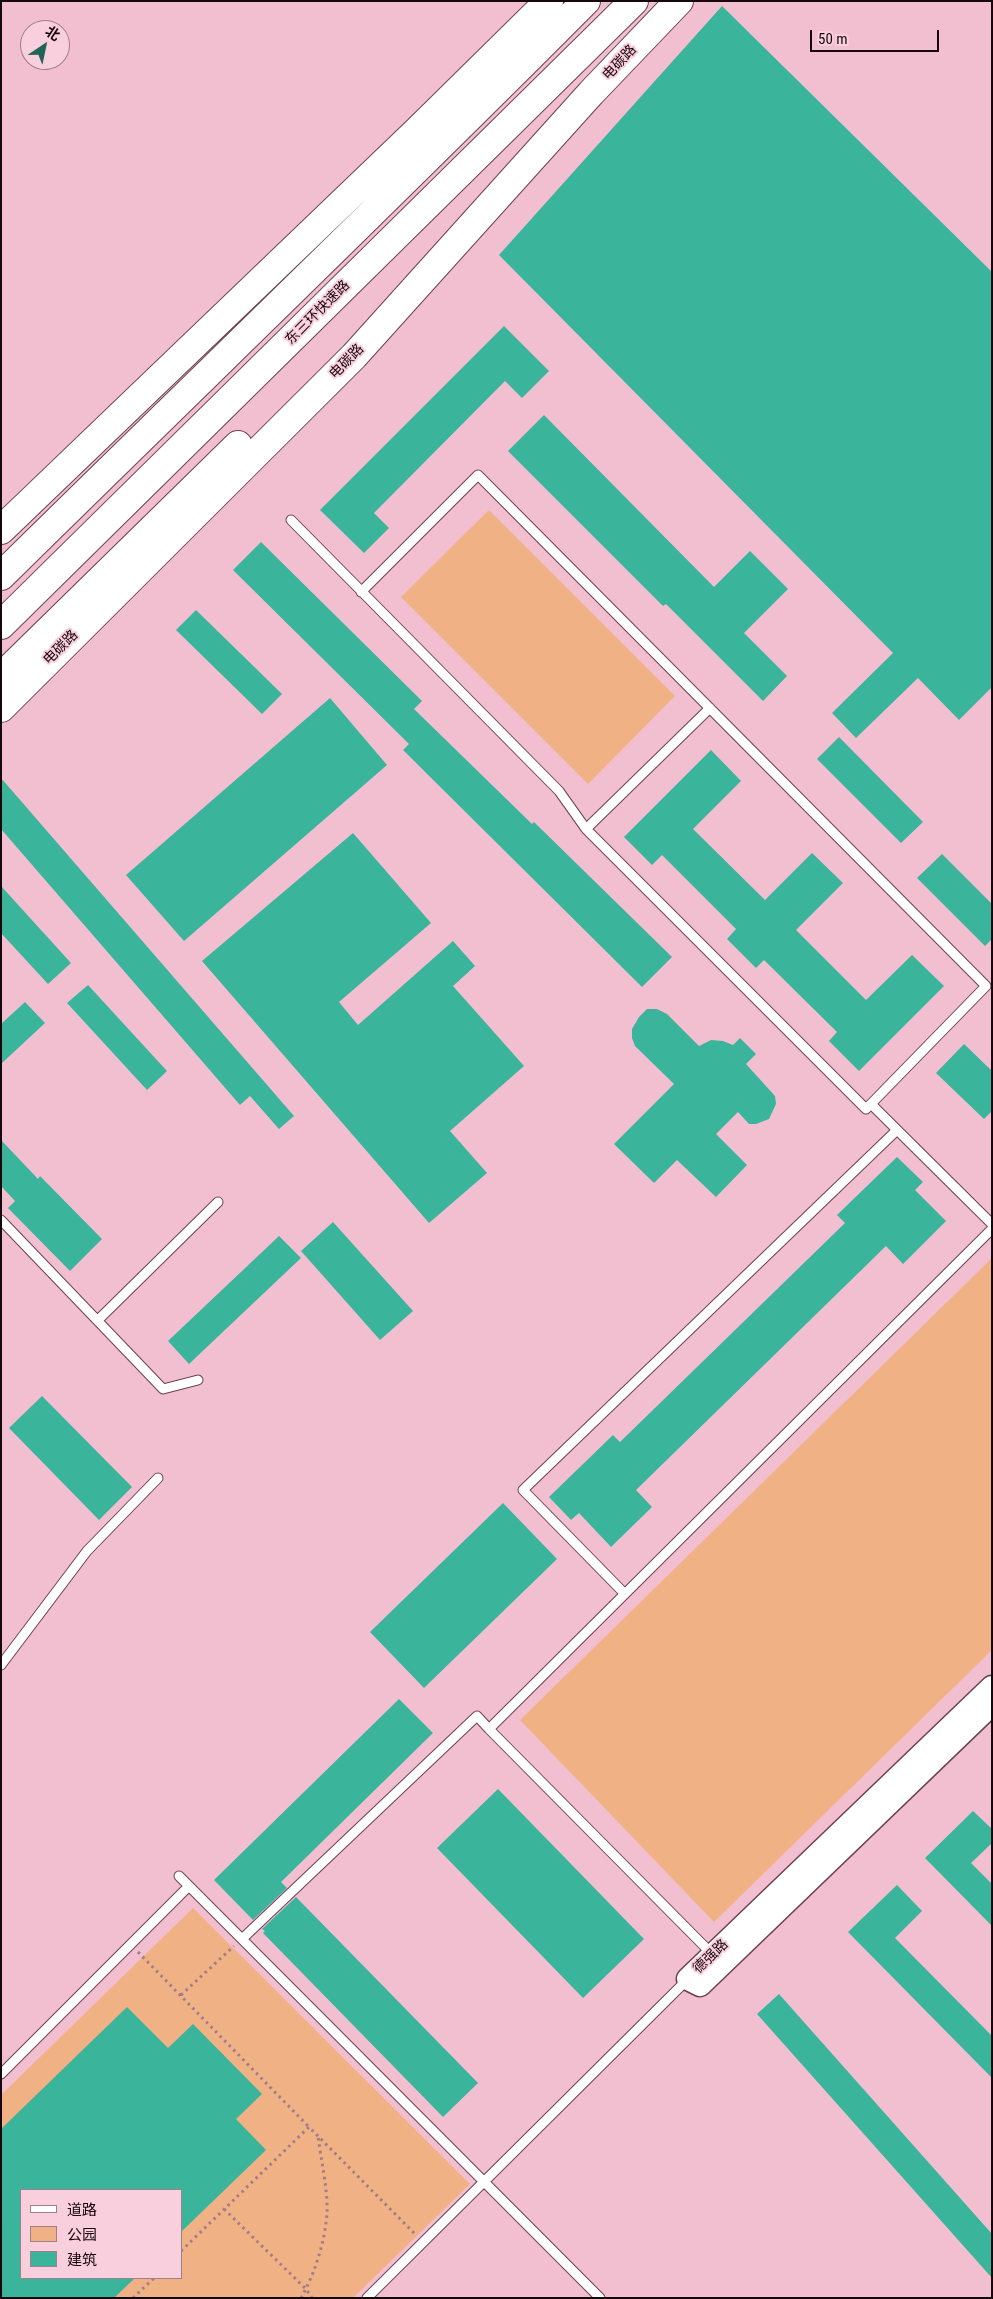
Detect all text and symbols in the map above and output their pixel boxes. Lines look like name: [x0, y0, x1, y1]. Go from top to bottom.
north arrow: [20, 20, 70, 70]
scale bar: [813, 20, 942, 52]
text: 北: [43, 23, 63, 44]
text: 50 m: [818, 30, 848, 48]
street label: 电碳路: [600, 42, 640, 84]
street label: 东三环快速路: [282, 277, 354, 349]
street label: 电碳路: [326, 341, 368, 383]
street label: 电碳路: [40, 627, 82, 669]
street label: 德强路: [690, 1936, 732, 1978]
legend: [20, 2189, 182, 2279]
text: 道路: [67, 2201, 97, 2219]
text: 公园: [67, 2226, 97, 2244]
text: 建筑: [67, 2251, 97, 2269]

